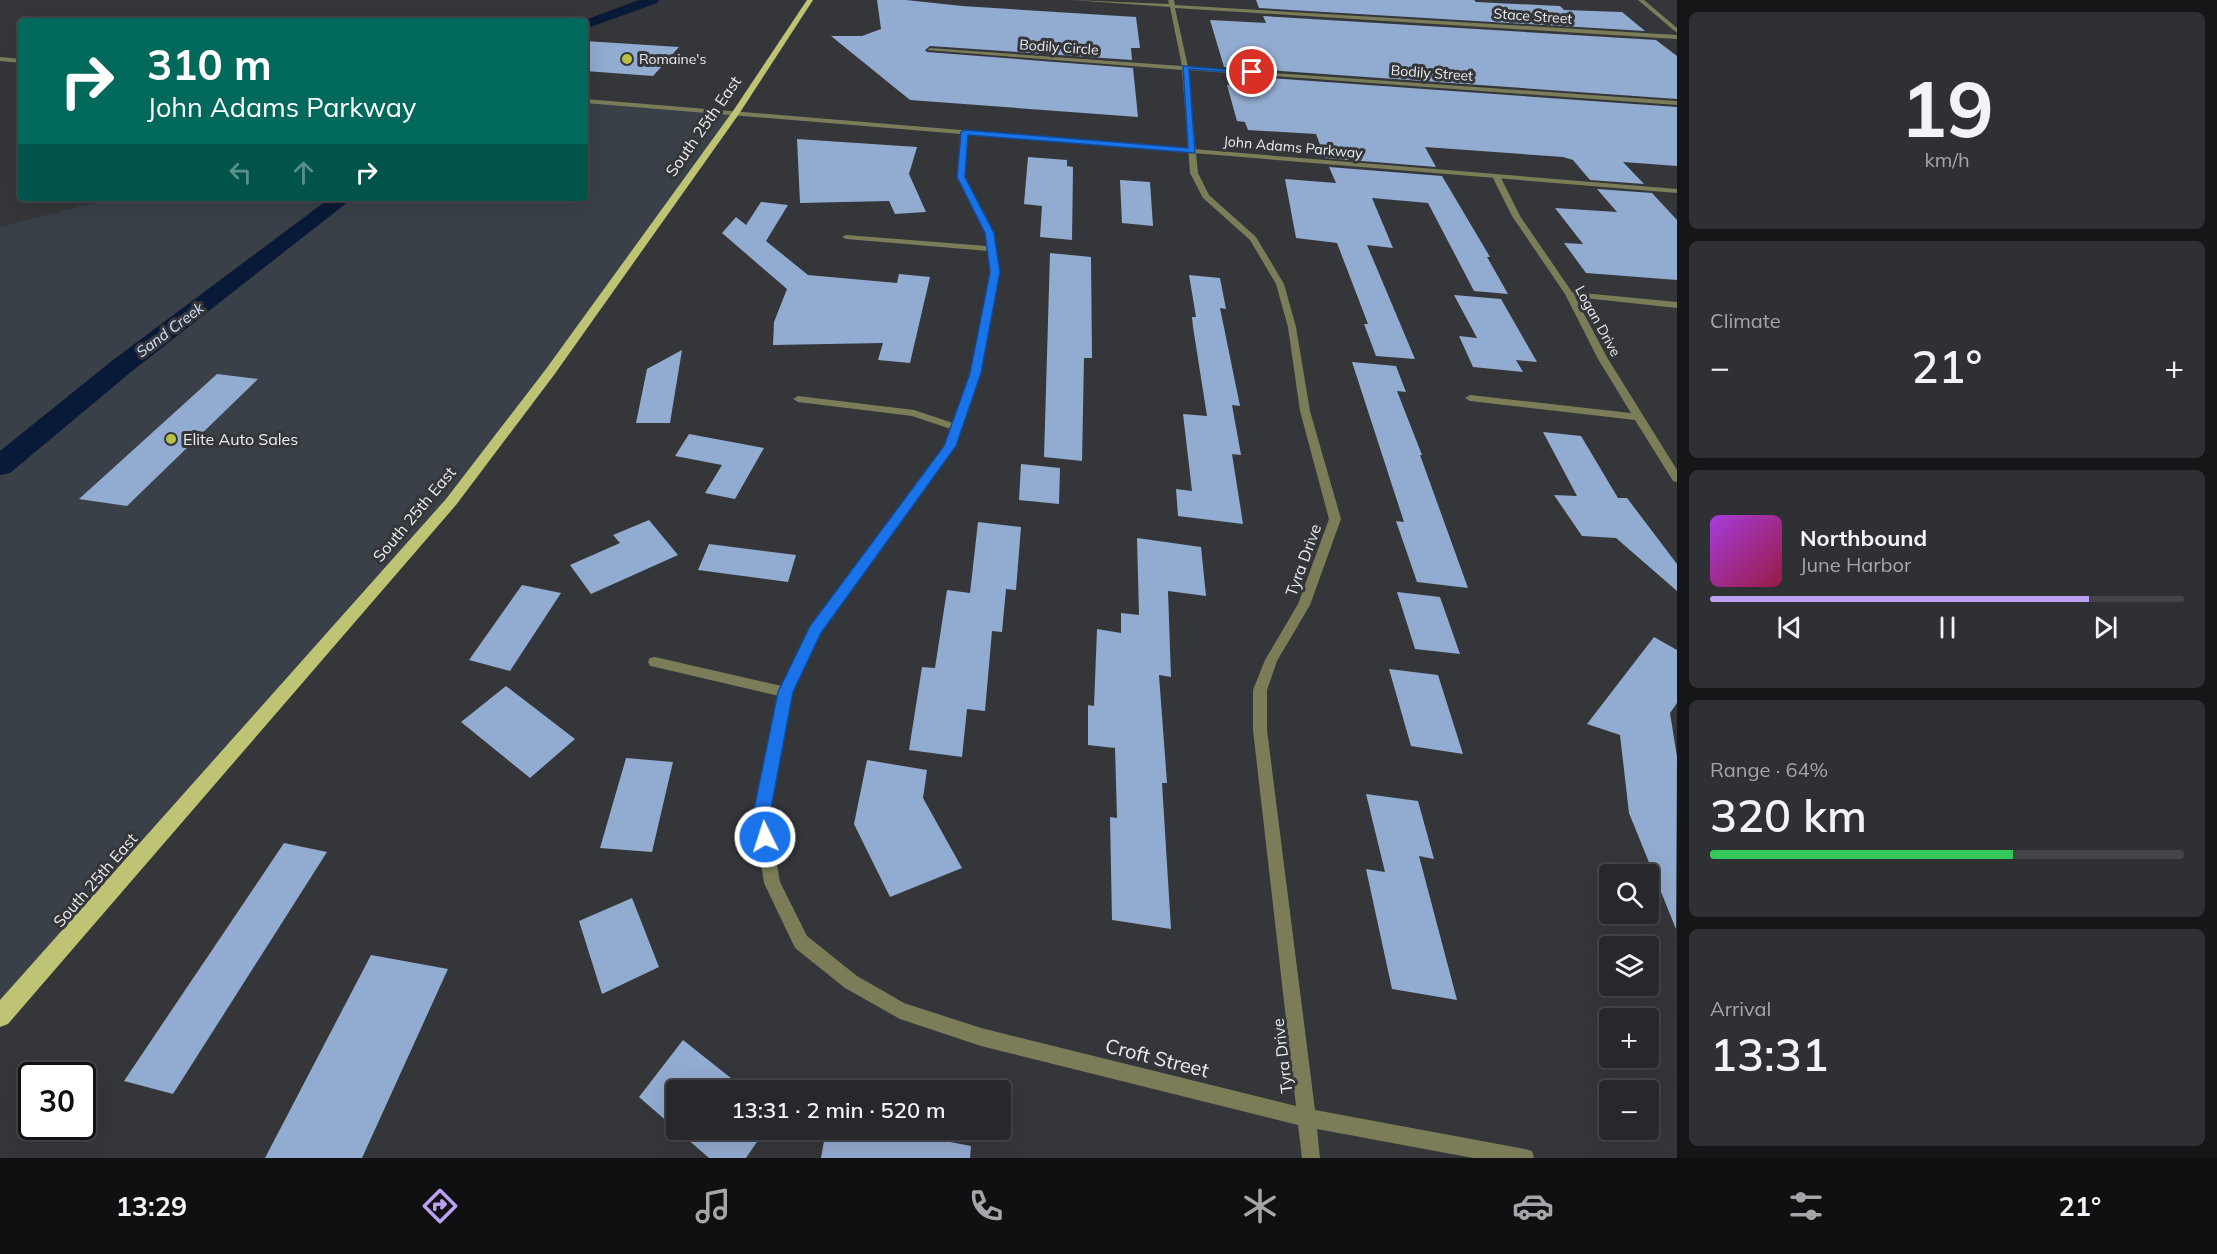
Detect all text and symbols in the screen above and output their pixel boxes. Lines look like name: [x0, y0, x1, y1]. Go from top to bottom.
street label: Stace Street: [1493, 4, 1573, 28]
street label: Bodily Circle: [1019, 35, 1099, 59]
text: 310 m: [147, 38, 272, 91]
icon: right: [48, 42, 126, 120]
pin: [1226, 46, 1277, 97]
place label: Romaine's: [639, 50, 706, 68]
marker: Romaine's: [620, 52, 634, 66]
icon: arrive: [1235, 55, 1268, 88]
text: 19: [1900, 59, 1994, 157]
street label: Bodily Street: [1390, 61, 1474, 85]
street label: South 25th East: [661, 72, 745, 180]
text: John Adams Parkway: [147, 90, 416, 124]
street label: John Adams Parkway: [1223, 132, 1364, 162]
text: km/h: [1924, 147, 1970, 172]
icon: left: [224, 156, 257, 189]
icon: ahead: [287, 156, 320, 189]
icon: right: [350, 156, 383, 189]
street label: Logan Drive: [1571, 282, 1625, 360]
water label: Sand Creek: [132, 297, 208, 361]
text: Climate: [1710, 308, 1781, 333]
text: 21°: [1912, 338, 1982, 394]
text: −: [1710, 346, 1730, 387]
text: +: [2164, 346, 2184, 387]
place label: Elite Auto Sales: [183, 429, 298, 449]
marker: Elite Auto Sales: [164, 432, 178, 446]
street label: South 25th East: [368, 462, 460, 566]
street label: Tyra Drive: [1281, 521, 1325, 599]
text: Northbound: [1800, 524, 1927, 552]
text: June Harbor: [1800, 552, 1911, 577]
icon: previous: [1773, 611, 1806, 644]
icon: pause: [1931, 611, 1964, 644]
icon: next: [2089, 611, 2122, 644]
text: Range · 64%: [1710, 757, 1828, 782]
text: 320 km: [1710, 787, 1867, 843]
position arrow: [733, 805, 797, 869]
street label: South 25th East: [49, 829, 142, 931]
map controls: [1599, 864, 1659, 1140]
button: search: [1599, 864, 1659, 924]
button: layers: [1599, 936, 1659, 996]
text: Arrival: [1710, 996, 1771, 1021]
button: +: [1599, 1008, 1659, 1068]
street label: Tyra Drive: [1267, 1017, 1297, 1095]
text: 13:31: [1710, 1026, 1829, 1082]
street label: Croft Street: [1103, 1033, 1212, 1082]
speed limit sign: 30: [18, 1062, 96, 1140]
button: −: [1599, 1080, 1659, 1140]
text: 13:31 · 2 min · 520 m: [731, 1096, 946, 1124]
icon: directions: [419, 1185, 461, 1227]
icon: music: [692, 1185, 734, 1227]
icon: phone: [965, 1185, 1007, 1227]
icon: climate: [1239, 1185, 1281, 1227]
icon: car: [1512, 1185, 1554, 1227]
icon: filters: [1785, 1185, 1827, 1227]
text: 13:29: [116, 1189, 187, 1223]
text: 21°: [2059, 1189, 2101, 1223]

